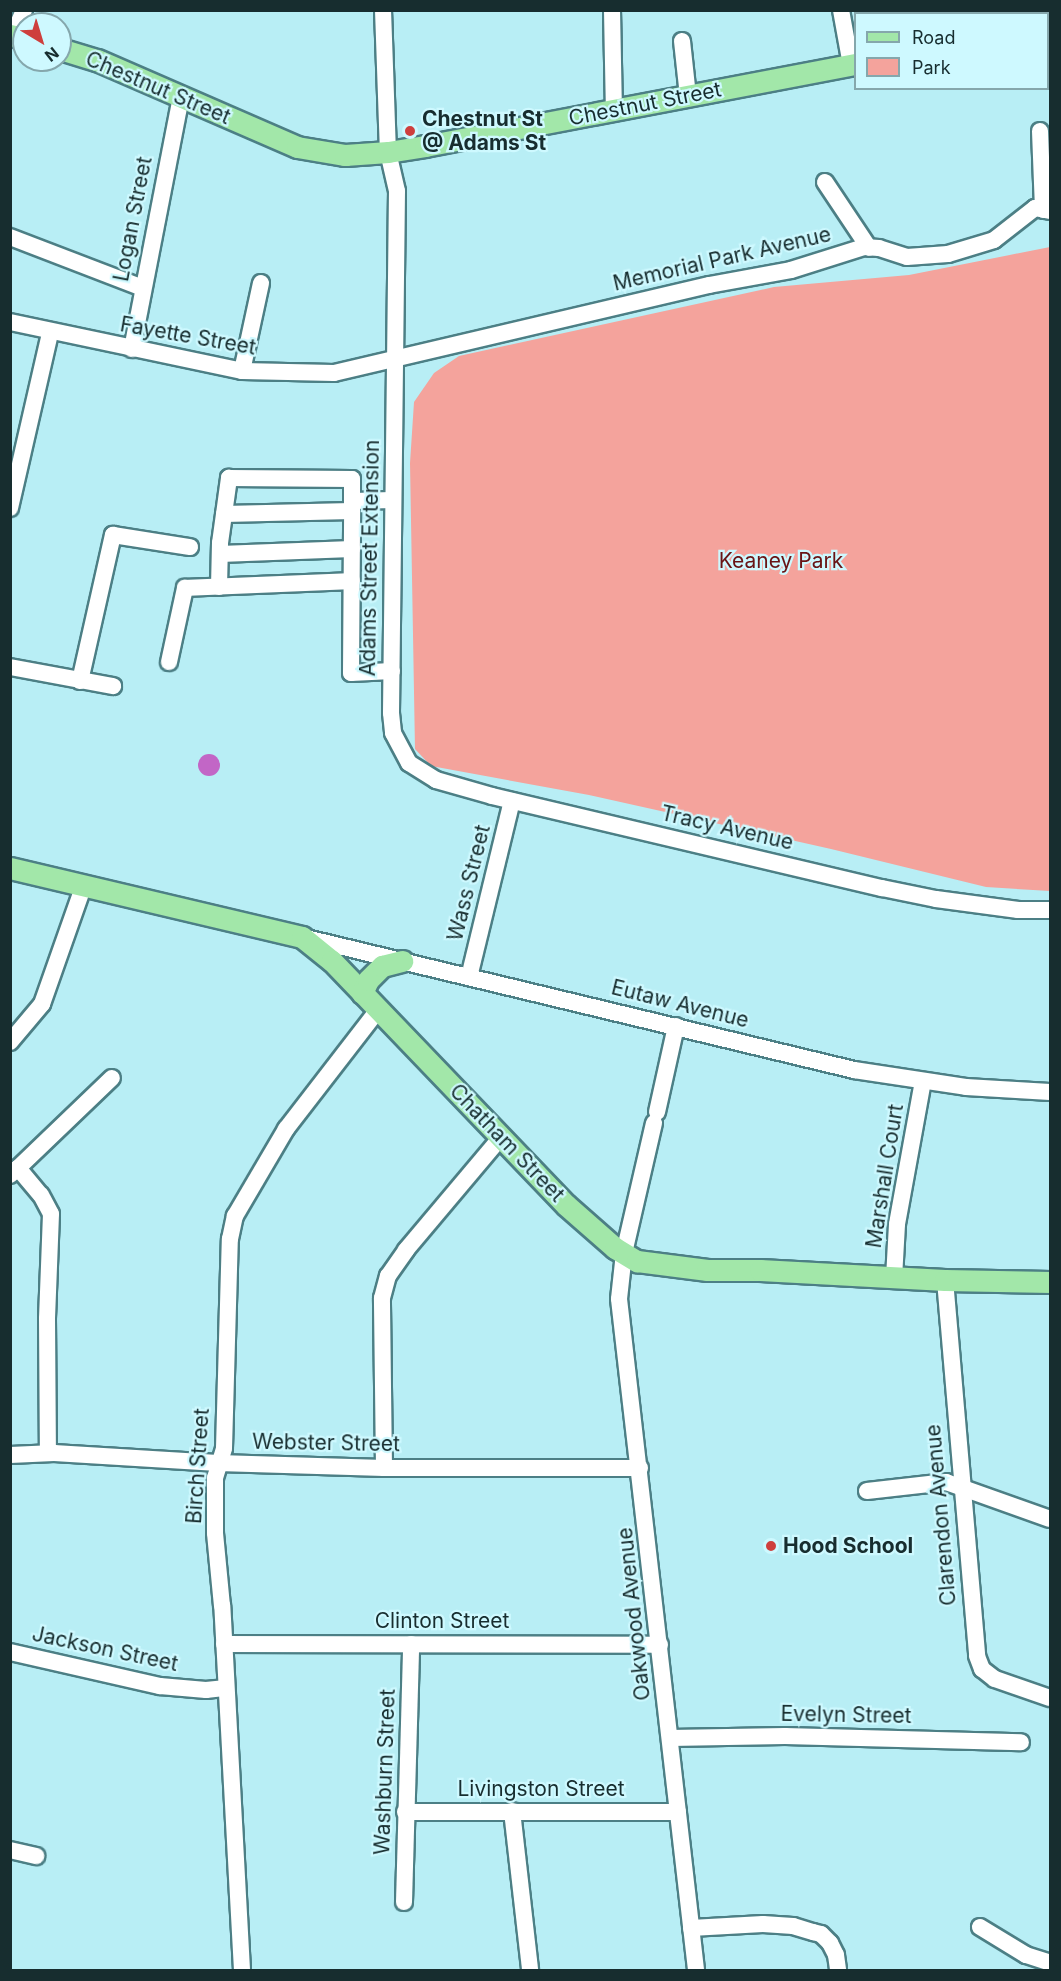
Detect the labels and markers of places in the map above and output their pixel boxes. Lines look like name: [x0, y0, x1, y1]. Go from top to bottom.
place label: Chestnut St @ Adams St: [422, 106, 546, 156]
marker: Chestnut St @ Adams St: [403, 124, 417, 138]
place label: Hood School: [783, 1533, 913, 1559]
marker: Hood School: [764, 1539, 778, 1553]

